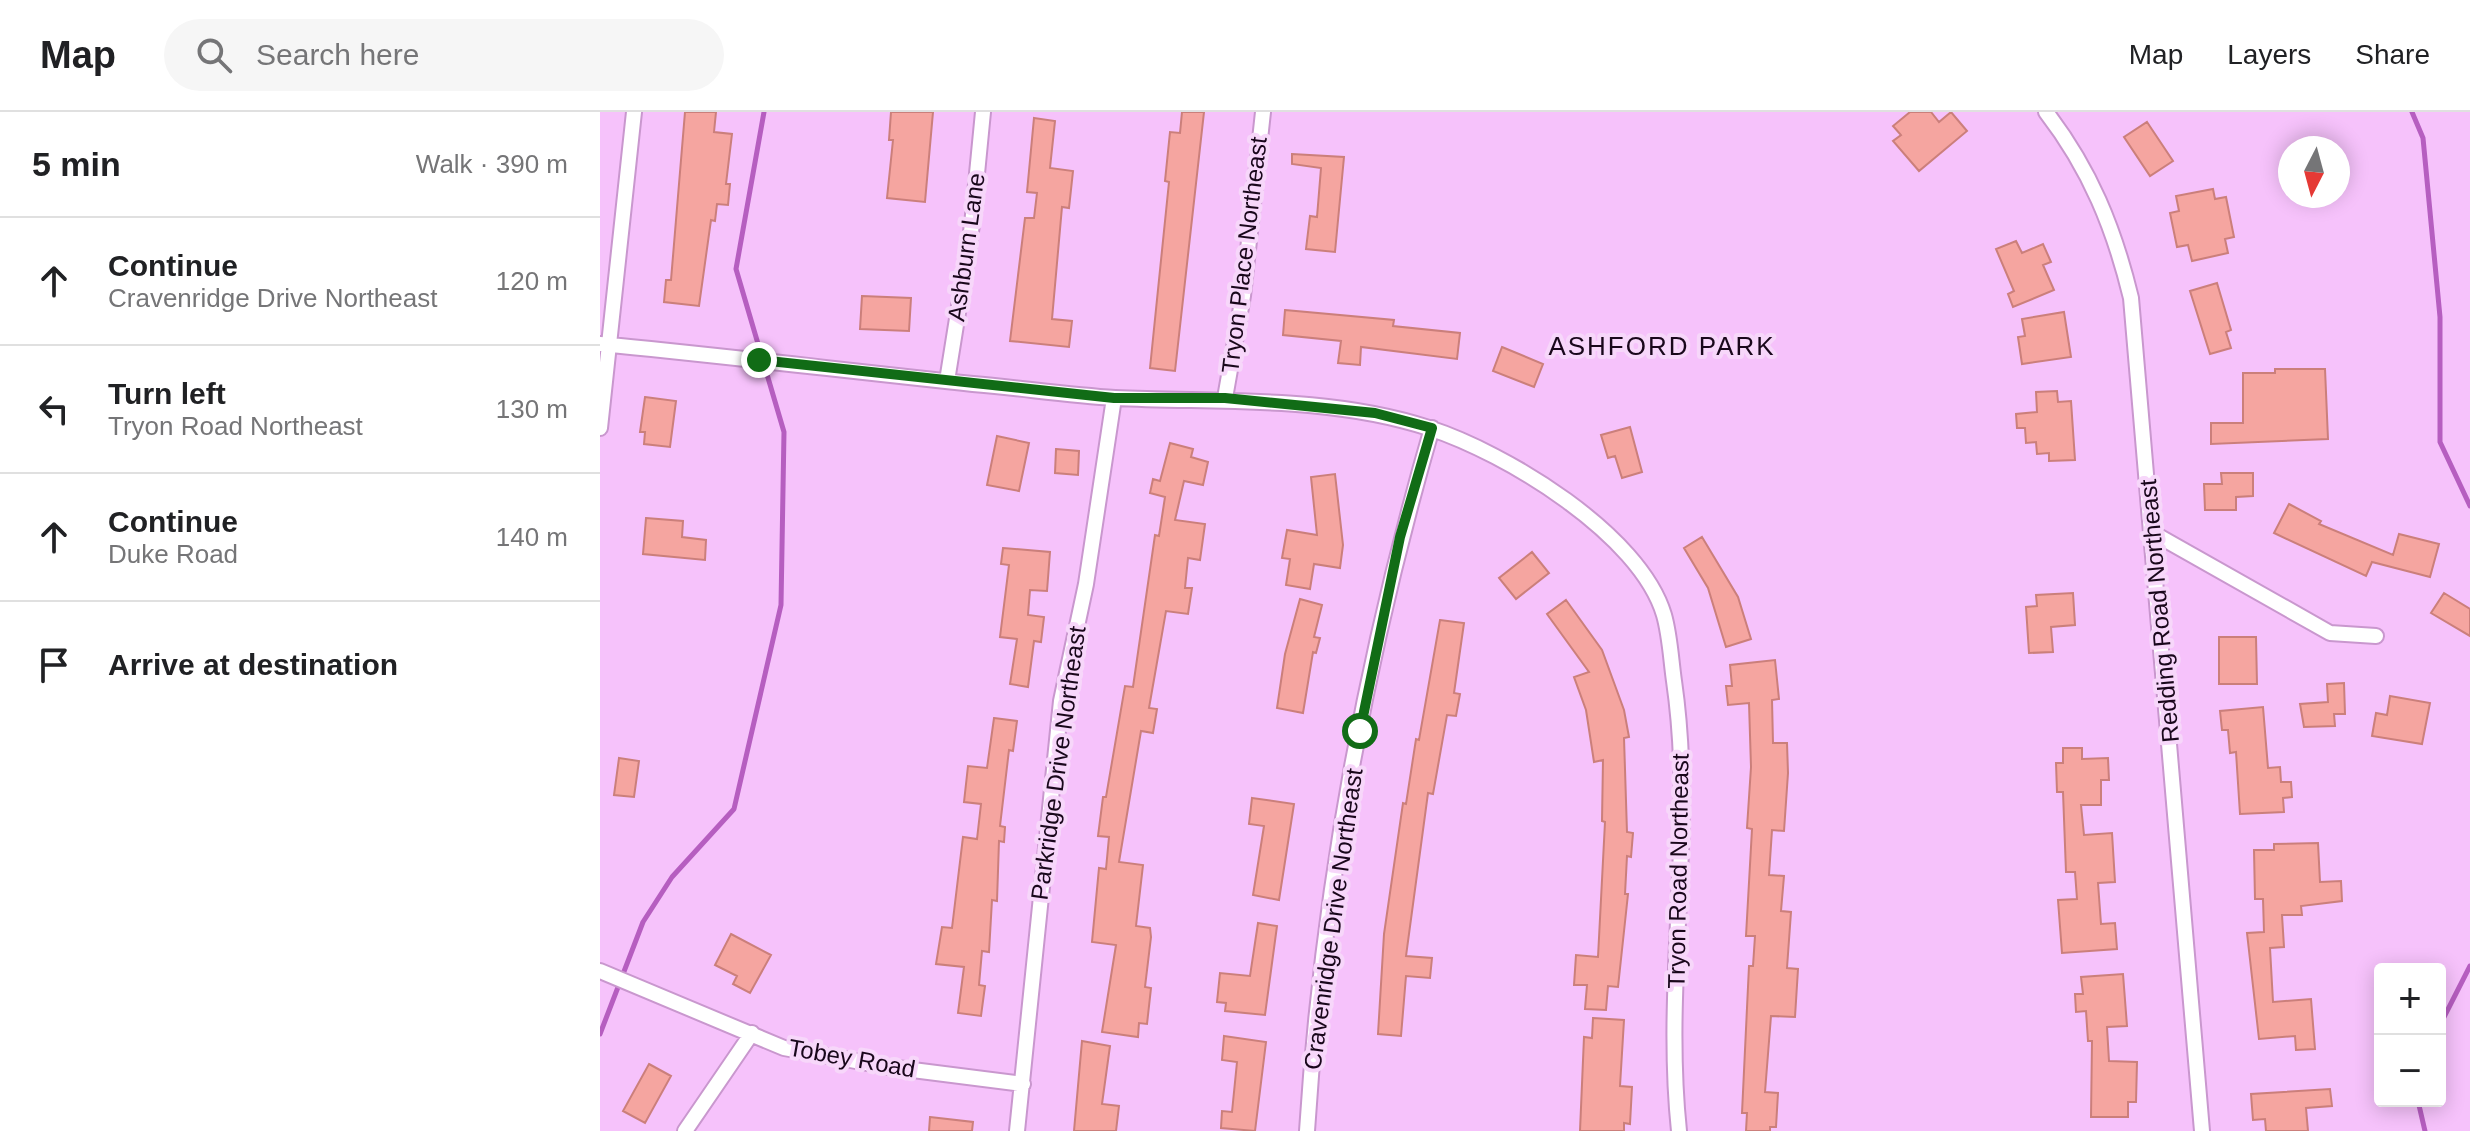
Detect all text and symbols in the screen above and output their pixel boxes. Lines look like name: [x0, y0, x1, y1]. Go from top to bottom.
search box: [164, 19, 724, 91]
icon: search: [192, 33, 236, 77]
text: Map: [40, 34, 116, 76]
text: Search here: [256, 38, 419, 71]
text: Map: [2129, 39, 2183, 70]
text: Layers: [2227, 39, 2311, 70]
text: Share: [2355, 39, 2430, 70]
street label: Tryon Place Northeast: [1216, 135, 1272, 375]
north arrow: [2278, 136, 2350, 208]
text: 5 min: [32, 145, 121, 183]
text: Walk · 390 m: [416, 149, 568, 179]
street label: Ashburn Lane: [942, 171, 990, 323]
text: Continue: [108, 249, 238, 282]
icon: ahead: [32, 259, 76, 303]
text: 120 m: [496, 266, 568, 296]
text: Cravenridge Drive Northeast: [108, 283, 437, 313]
district label: ASHFORD PARK: [1548, 331, 1776, 361]
route end: [741, 342, 777, 378]
text: Turn left: [108, 377, 226, 410]
icon: left: [32, 387, 76, 431]
text: 130 m: [496, 394, 568, 424]
text: Tryon Road Northeast: [108, 411, 363, 441]
street label: Redding Road Northeast: [2134, 478, 2184, 744]
text: Continue: [108, 505, 238, 538]
icon: ahead: [32, 515, 76, 559]
text: 140 m: [496, 522, 568, 552]
text: Duke Road: [108, 539, 238, 569]
street label: Parkridge Drive Northeast: [1025, 624, 1091, 902]
icon: arrive: [32, 643, 76, 687]
text: Arrive at destination: [108, 648, 398, 681]
route start: [1342, 713, 1378, 749]
street label: Tryon Road Northeast: [1662, 753, 1694, 989]
street label: Cravenridge Drive Northeast: [1298, 766, 1368, 1071]
map controls: [2374, 963, 2446, 1107]
button: +: [2374, 963, 2446, 1035]
street label: Tobey Road: [787, 1034, 917, 1082]
button: −: [2374, 1035, 2446, 1107]

